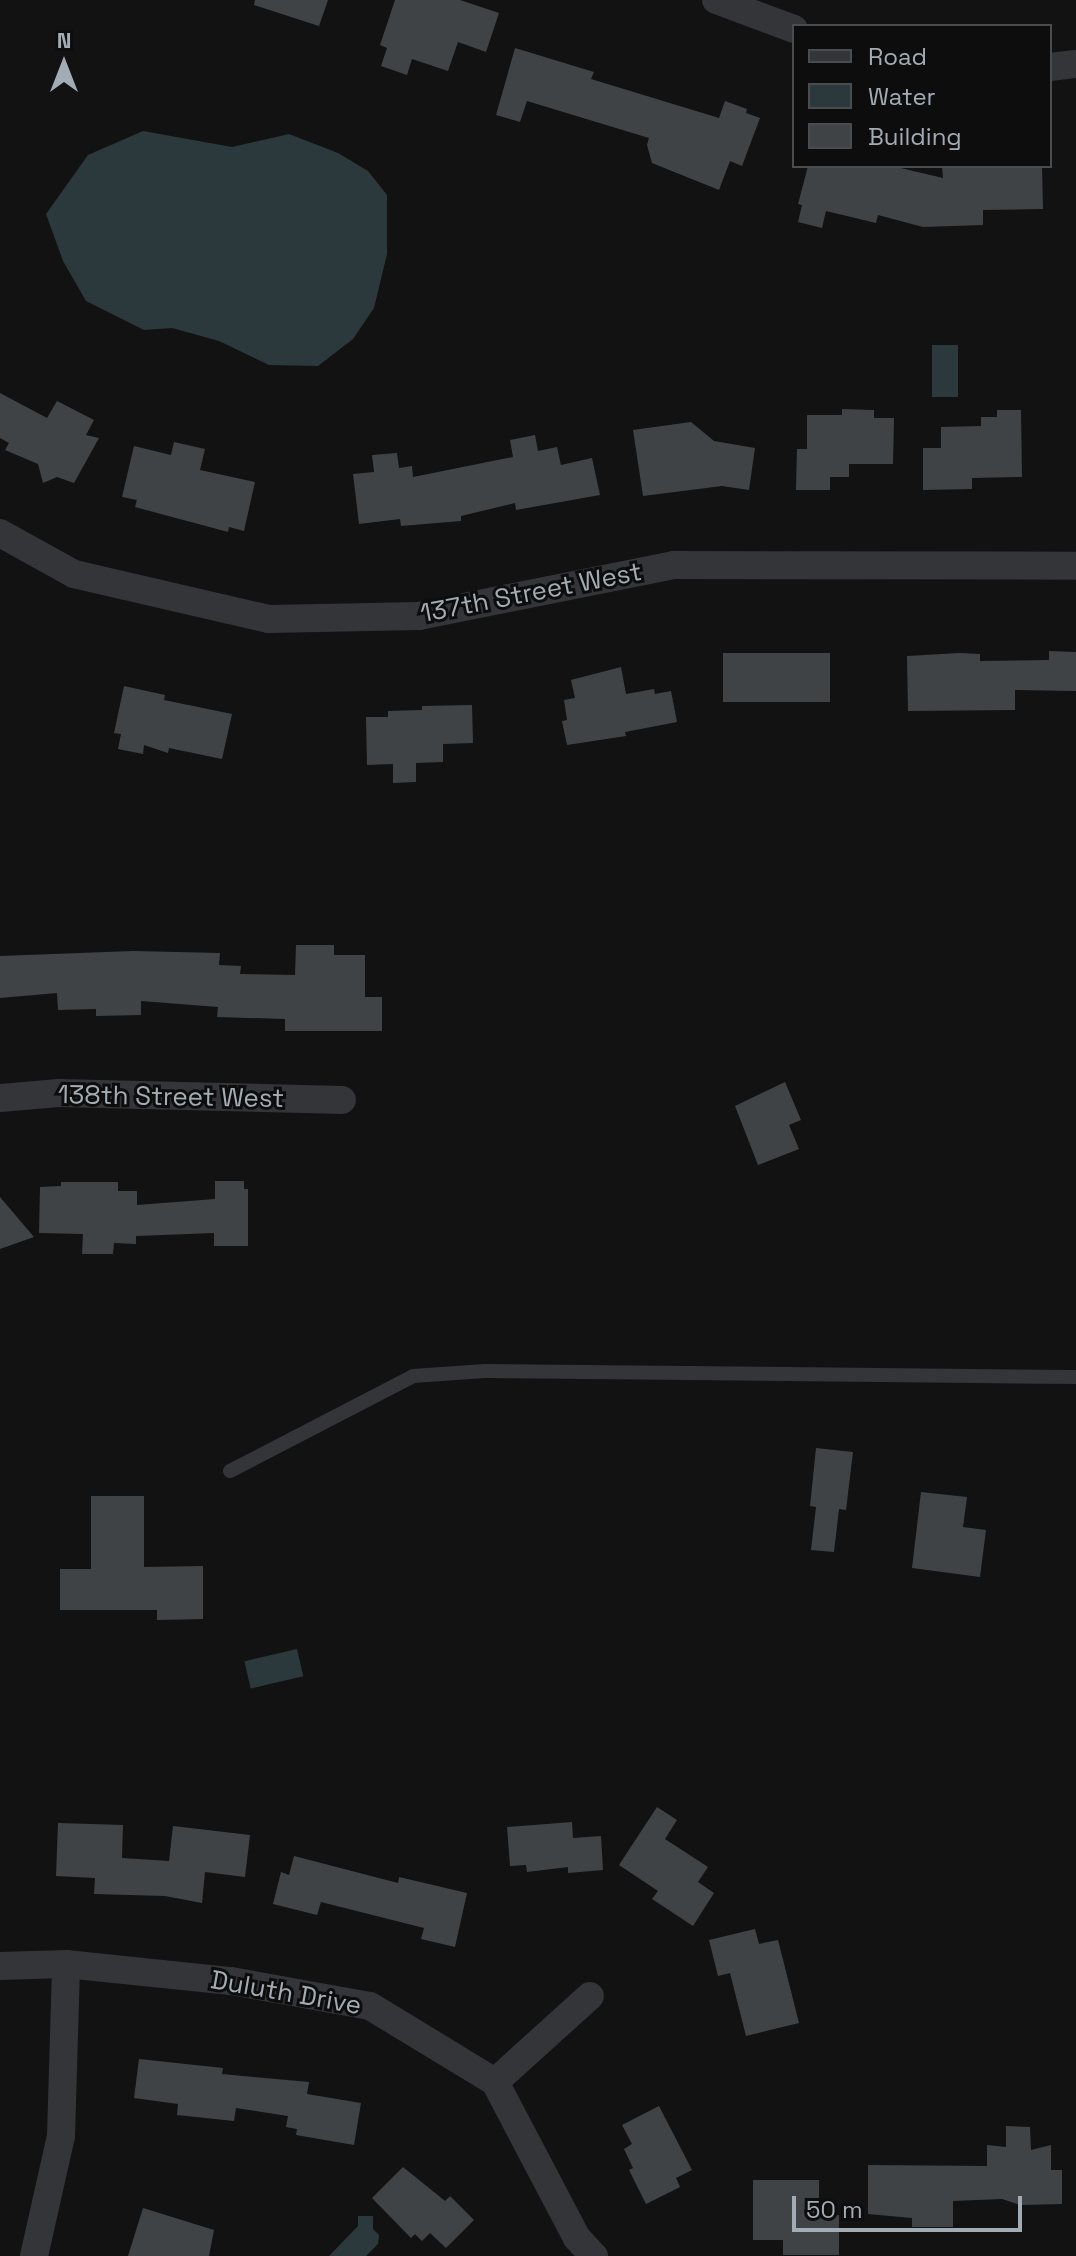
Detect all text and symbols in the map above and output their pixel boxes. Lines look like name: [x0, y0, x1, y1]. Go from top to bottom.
north arrow: [24, 24, 104, 104]
legend: [792, 24, 1052, 168]
text: N: [57, 26, 71, 54]
text: Road: [868, 41, 927, 72]
text: Water: [868, 81, 936, 112]
text: Building: [868, 121, 962, 152]
street label: 137th Street West: [418, 556, 644, 630]
street label: 138th Street West: [57, 1079, 285, 1115]
street label: Duluth Drive: [208, 1964, 364, 2022]
scale bar: [796, 2180, 1026, 2230]
text: 50 m: [806, 2194, 863, 2225]

